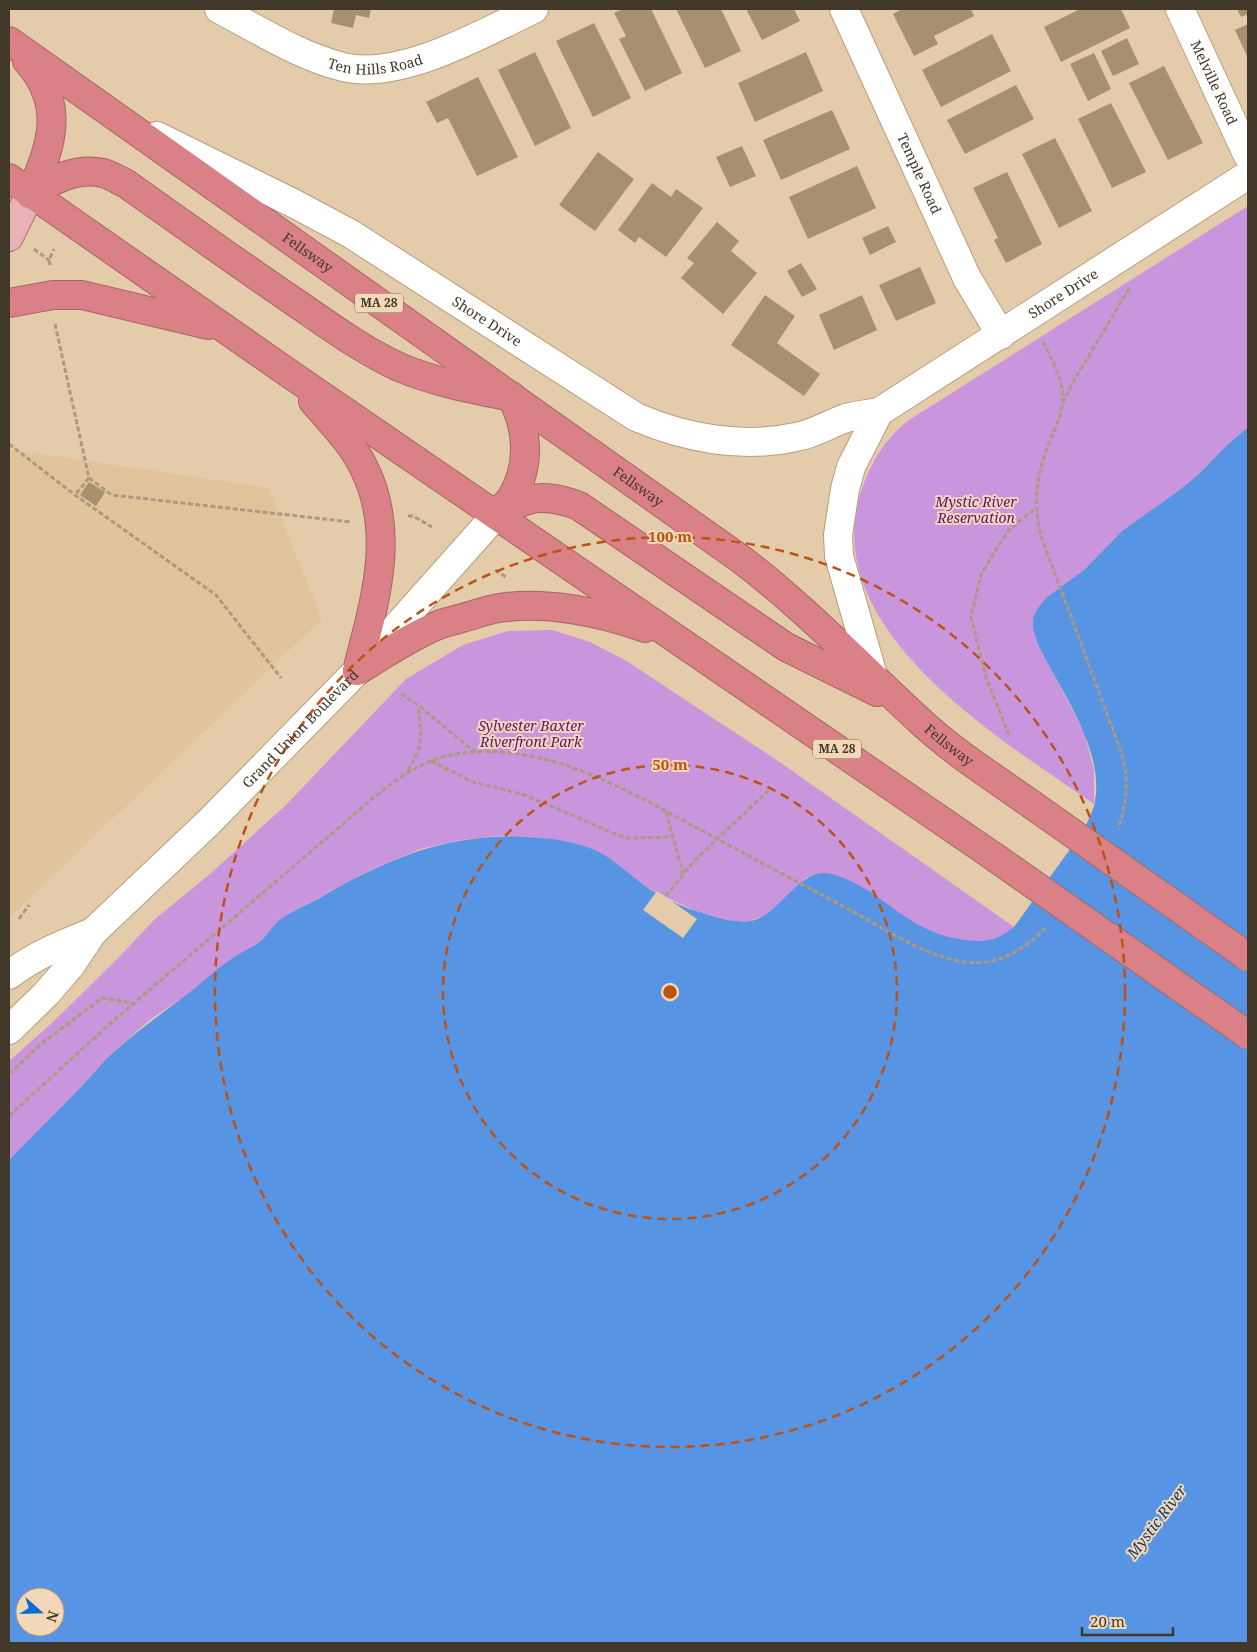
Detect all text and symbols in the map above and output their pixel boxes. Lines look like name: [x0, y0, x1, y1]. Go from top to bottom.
street label: Melville Road: [1187, 37, 1242, 128]
street label: Ten Hills Road: [326, 49, 425, 79]
street label: Temple Road: [893, 130, 947, 217]
street label: Fellsway: [279, 228, 337, 277]
street label: Shore Drive: [1025, 264, 1101, 323]
street label: Shore Drive: [449, 292, 526, 350]
road number: MA 28: [355, 294, 403, 312]
street label: Fellsway: [609, 462, 668, 511]
park label: Mystic River Reservation: [934, 492, 1017, 527]
text: 100 m: [648, 526, 692, 546]
street label: Grand Union Boulevard: [238, 665, 363, 792]
park label: Sylvester Baxter Riverfront Park: [478, 716, 584, 751]
street label: Fellsway: [921, 719, 978, 770]
road number: MA 28: [813, 740, 861, 759]
text: 50 m: [652, 754, 688, 774]
centre of rings: [661, 983, 679, 1001]
water label: Mystic River: [1121, 1480, 1191, 1563]
north arrow: [15, 1587, 65, 1637]
scale bar: [1082, 1604, 1173, 1636]
text: N: [42, 1608, 64, 1625]
text: 20 m: [1090, 1611, 1125, 1631]

